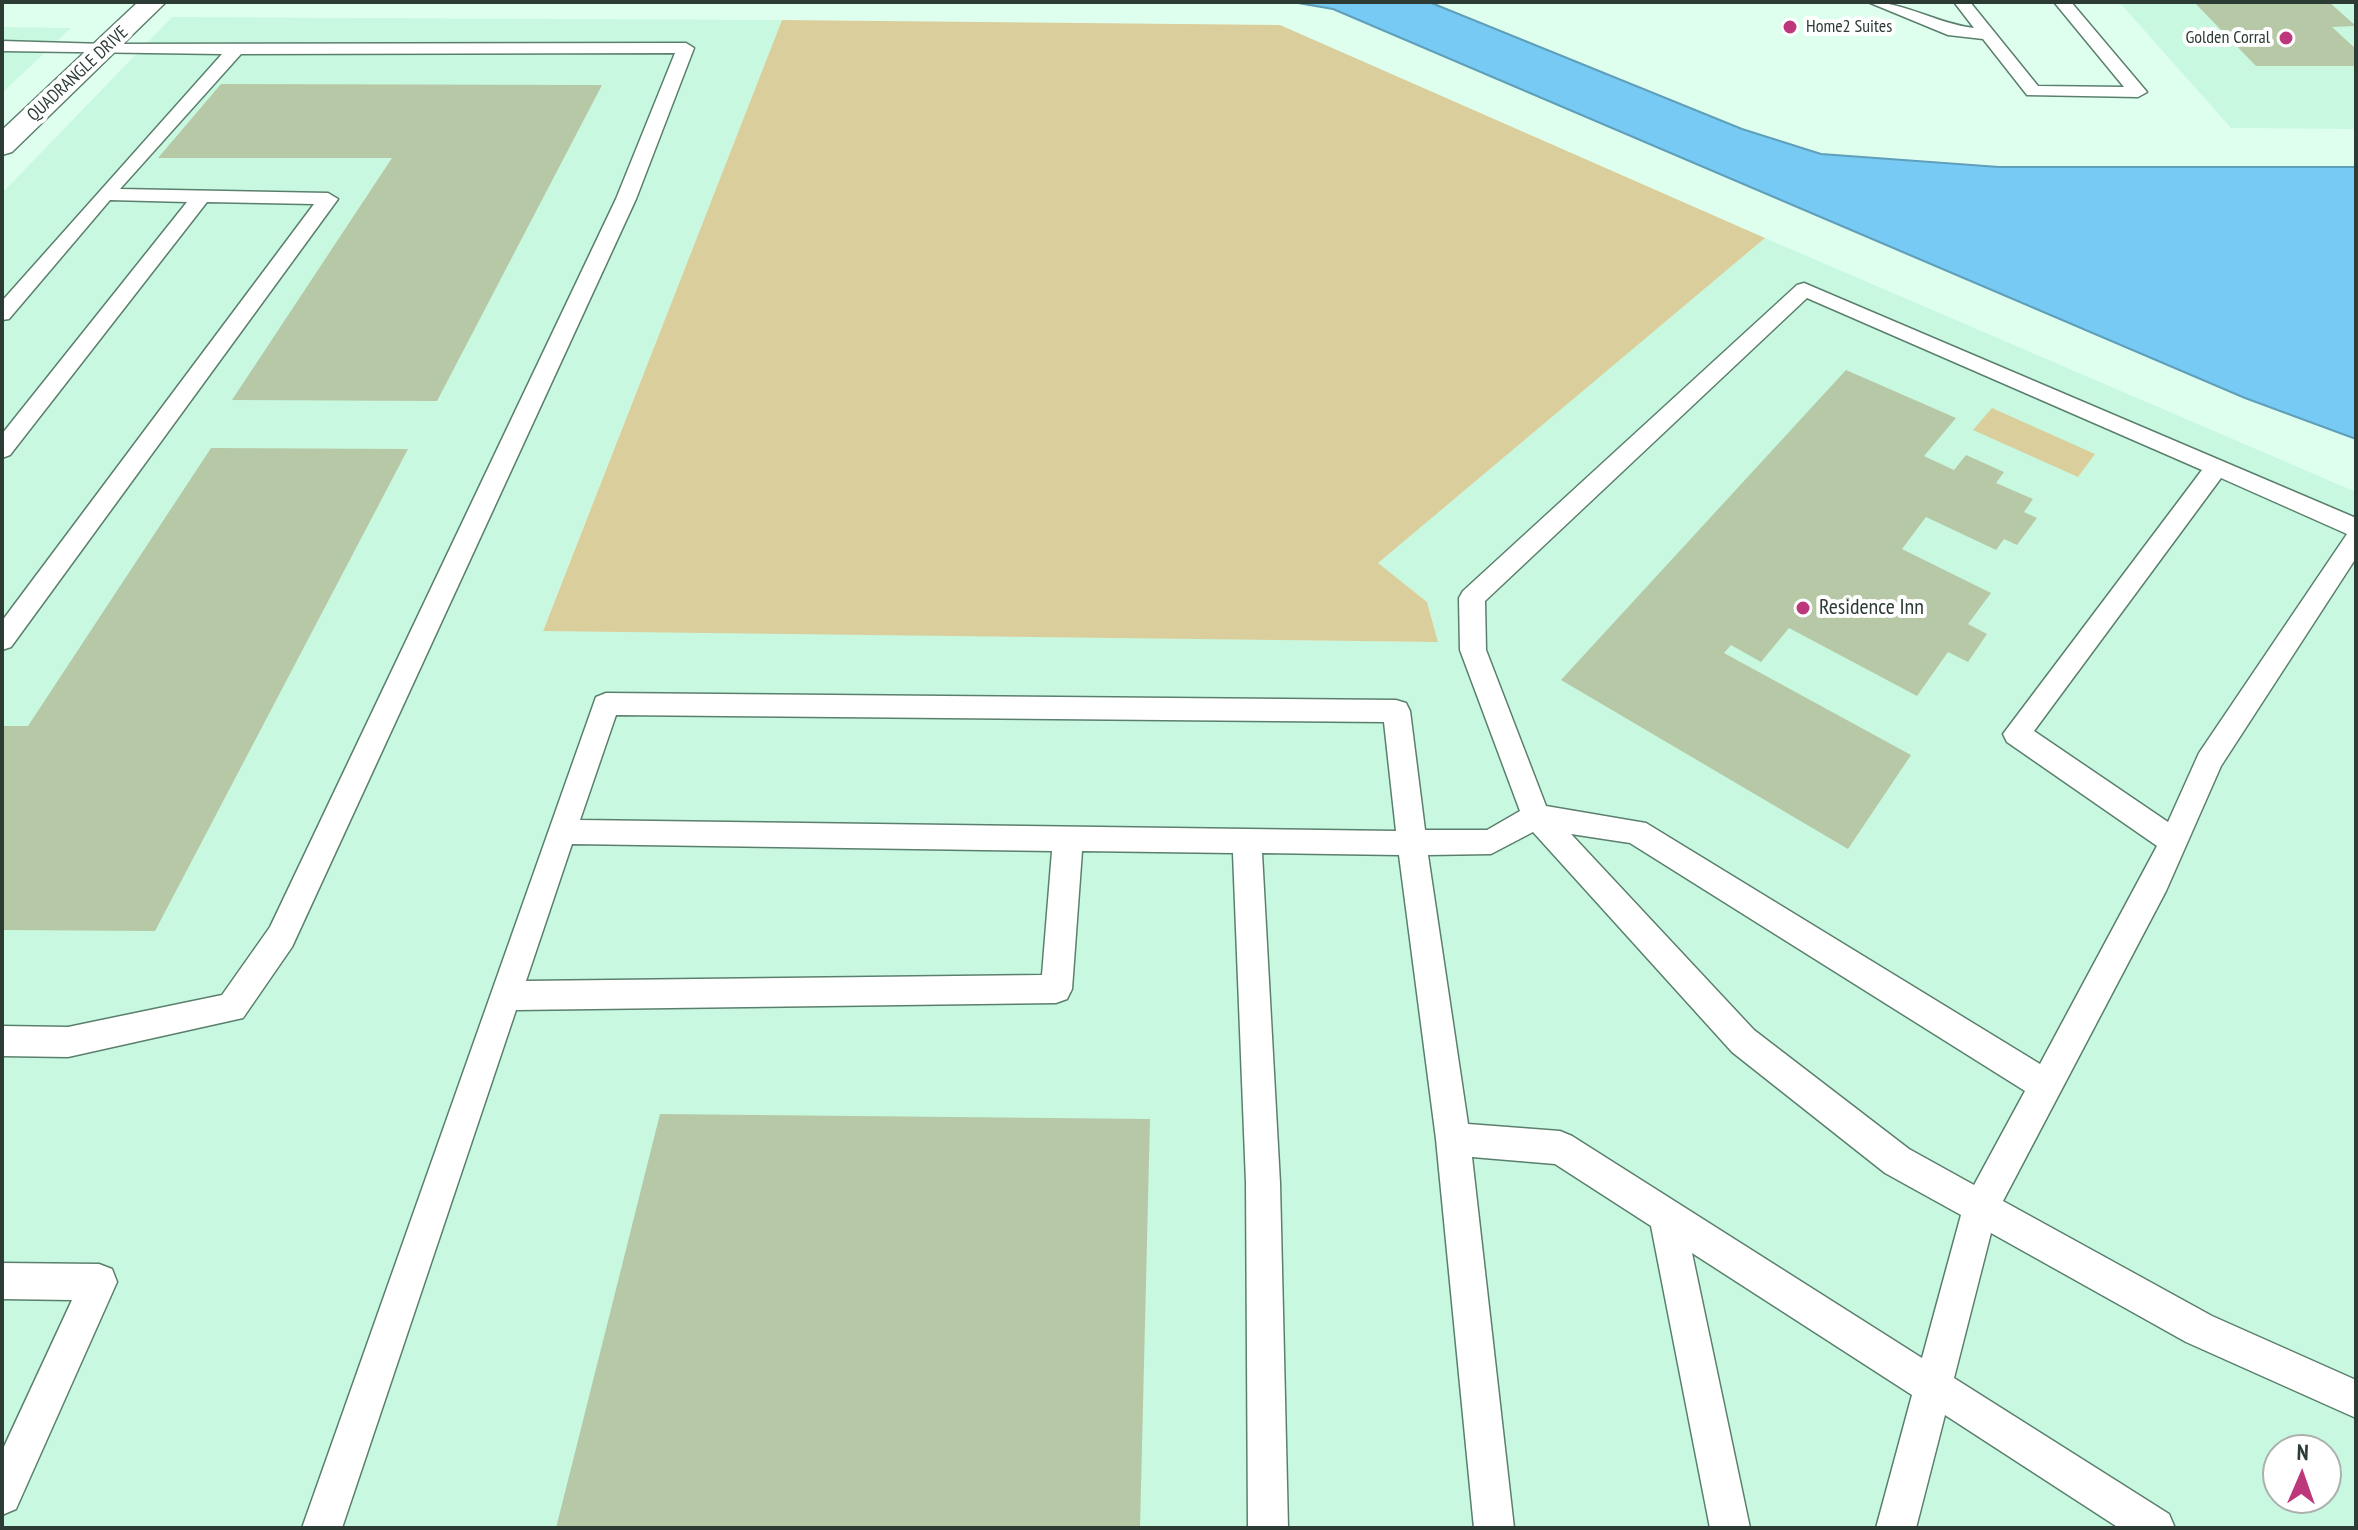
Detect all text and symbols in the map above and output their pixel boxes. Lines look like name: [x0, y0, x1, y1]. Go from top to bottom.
place label: Home2 Suites: [1806, 16, 1892, 38]
marker: Home2 Suites: [1781, 18, 1799, 36]
street label: QUADRANGLE DRIVE: [23, 22, 133, 126]
place label: Golden Corral: [2185, 27, 2270, 49]
marker: Golden Corral: [2277, 29, 2295, 47]
place label: Residence Inn: [1819, 595, 1924, 621]
marker: Residence Inn: [1794, 599, 1812, 617]
north arrow: [2262, 1434, 2342, 1514]
text: N: [2296, 1438, 2309, 1466]

